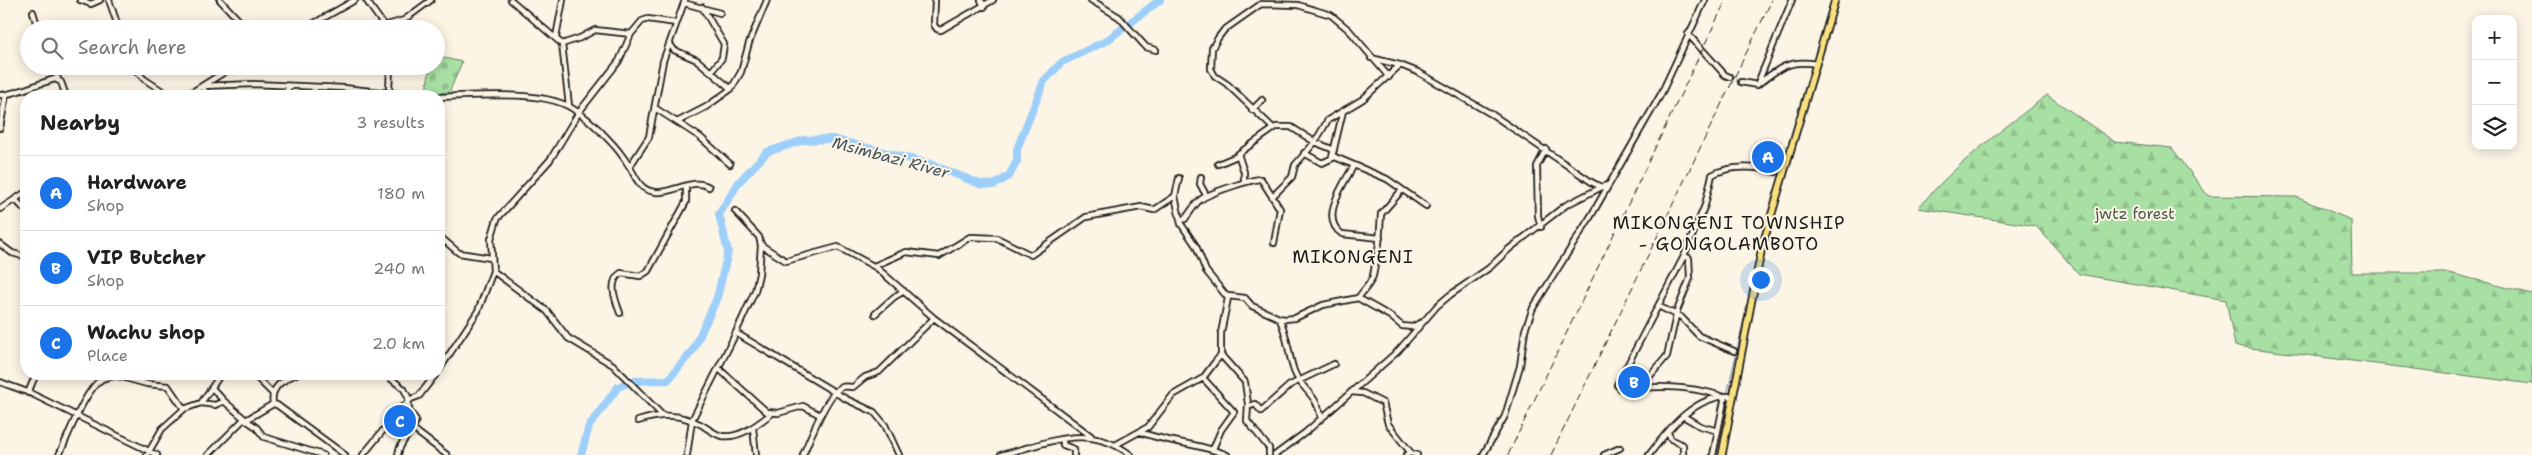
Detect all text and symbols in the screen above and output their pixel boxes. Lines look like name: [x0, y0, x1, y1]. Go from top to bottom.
map controls: [2472, 15, 2517, 150]
button: +: [2472, 15, 2517, 60]
search box: [20, 20, 445, 75]
icon: search: [38, 34, 66, 62]
text: Search here: [78, 35, 187, 60]
button: −: [2472, 60, 2517, 105]
button: layers: [2472, 105, 2517, 150]
text: Nearby: [40, 109, 120, 137]
text: 3 results: [356, 112, 425, 133]
water label: Msimbazi River: [830, 132, 952, 183]
pin: A: [1752, 138, 1784, 176]
text: Hardware: [87, 170, 187, 195]
text: A: [50, 183, 62, 204]
text: 180 m: [377, 183, 425, 204]
text: Shop: [87, 195, 124, 216]
park label: jwtz forest: [2094, 204, 2175, 224]
district label: MIKONGENI TOWNSHIP - GONGOLAMBOTO: [1612, 211, 1846, 256]
text: VIP Butcher: [87, 245, 206, 270]
district label: MIKONGENI: [1292, 245, 1414, 269]
text: B: [51, 258, 61, 279]
text: 240 m: [373, 258, 425, 279]
your location: [1748, 267, 1774, 293]
text: Shop: [87, 270, 124, 291]
text: Wachu shop: [87, 320, 205, 345]
text: C: [51, 333, 61, 354]
text: 2.0 km: [372, 333, 425, 354]
text: Place: [87, 345, 128, 366]
pin: B: [1618, 363, 1650, 401]
pin: C: [384, 402, 416, 440]

